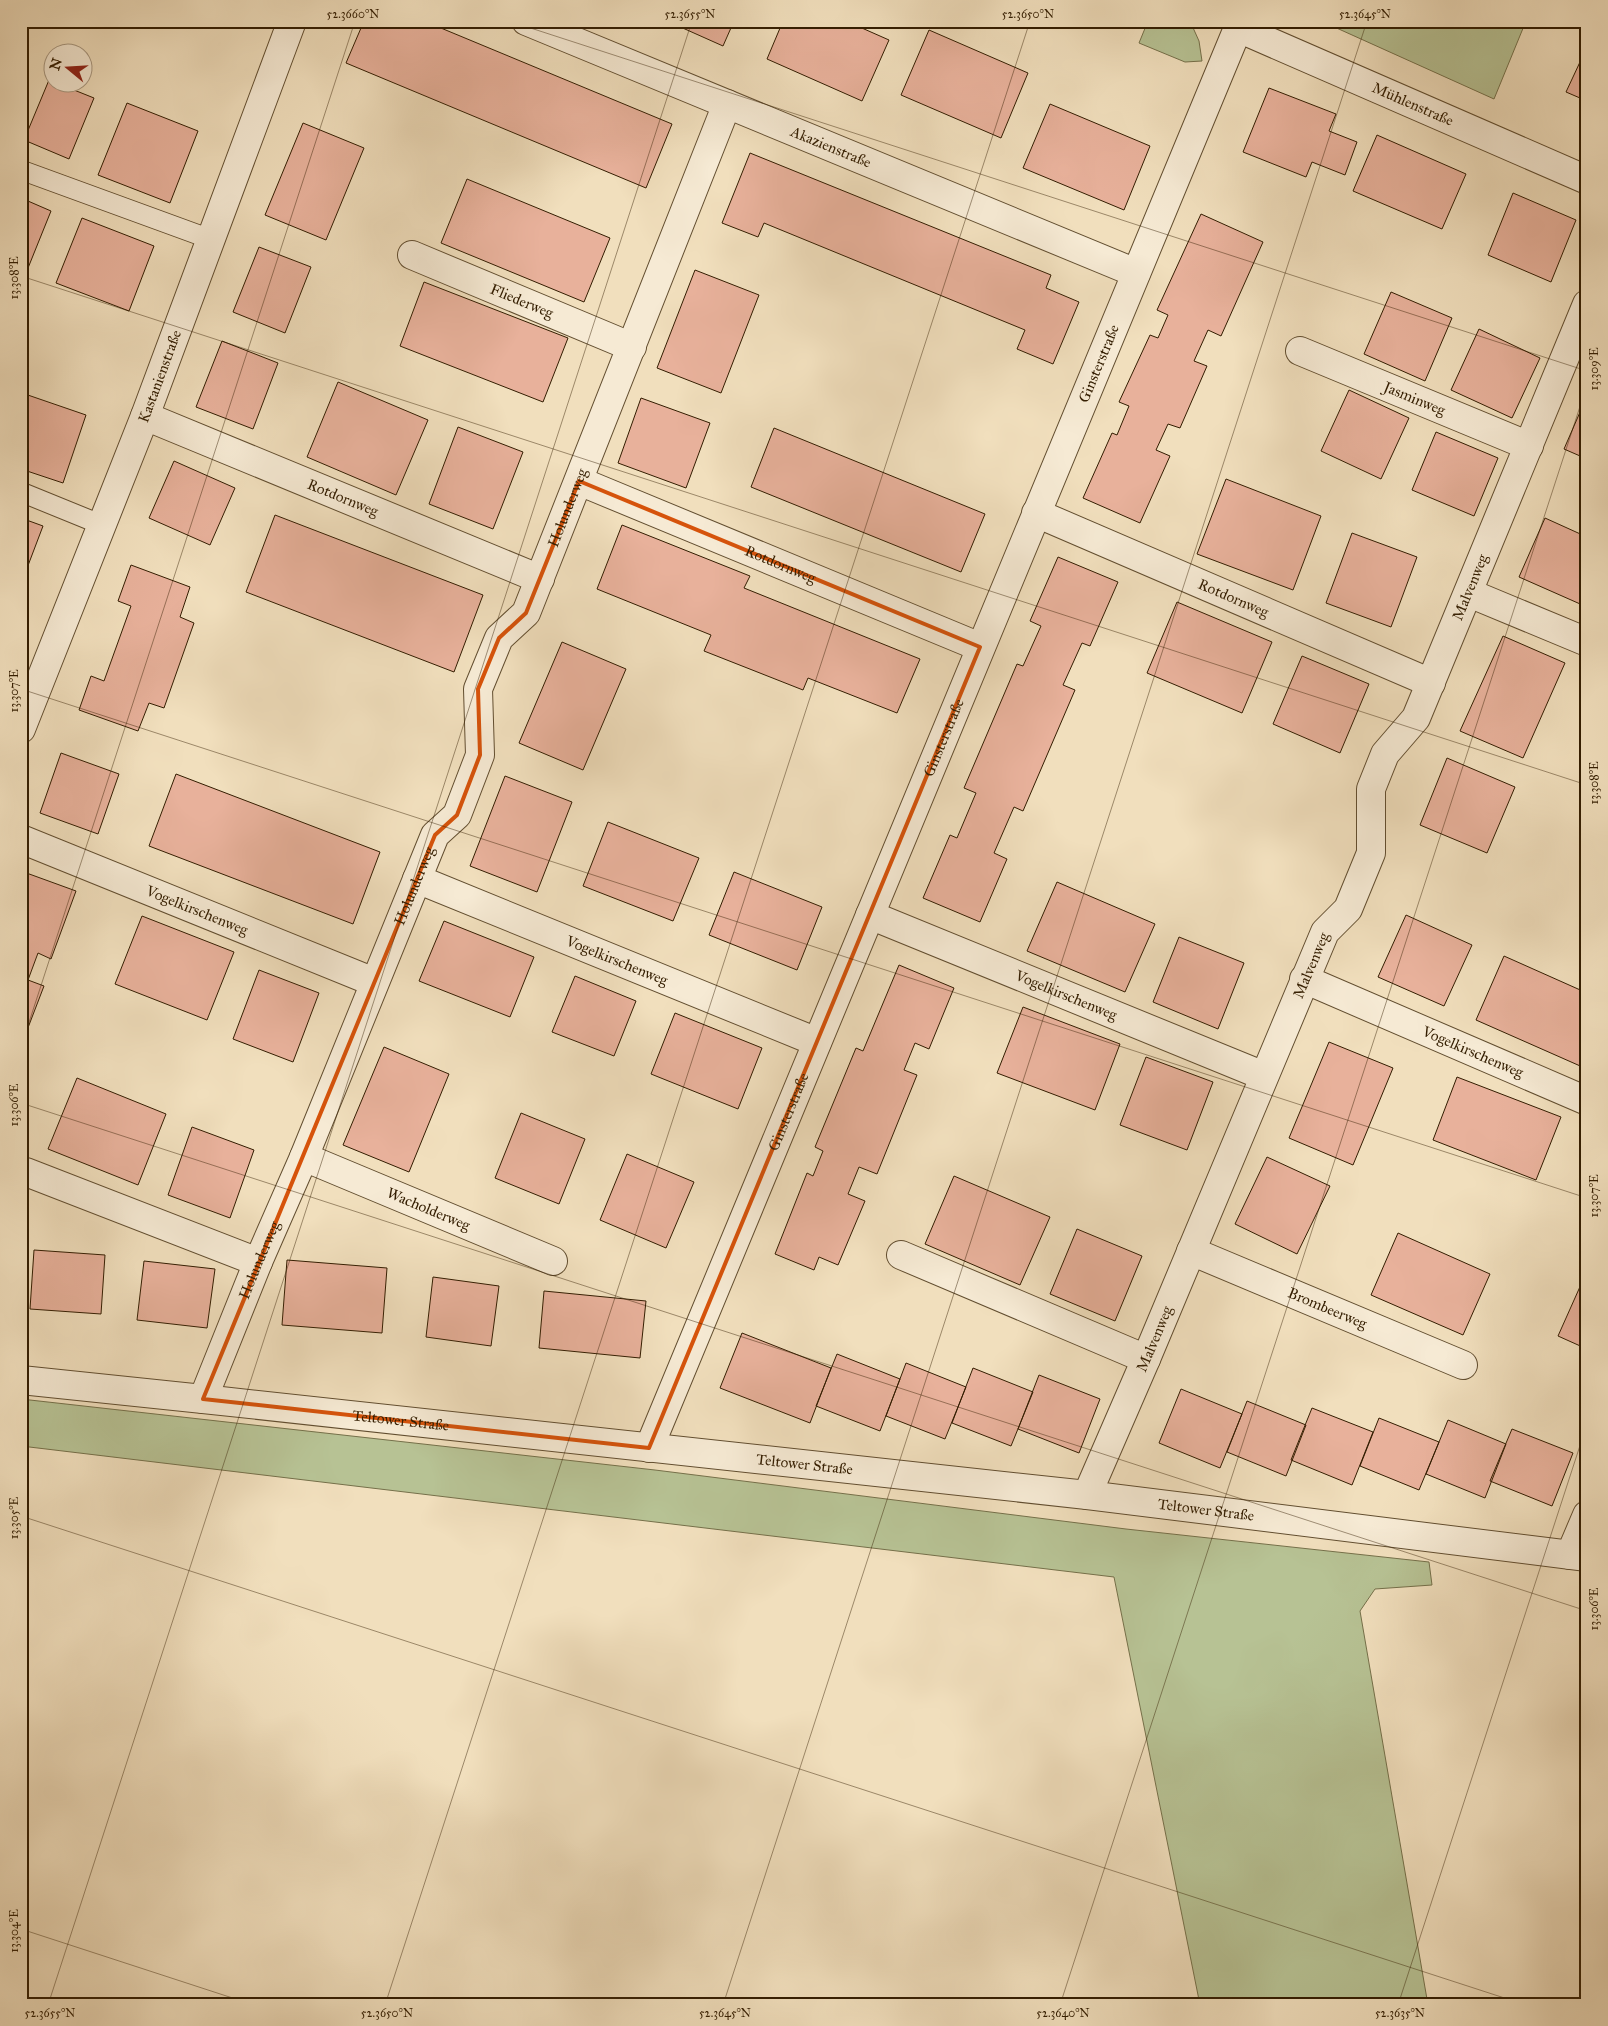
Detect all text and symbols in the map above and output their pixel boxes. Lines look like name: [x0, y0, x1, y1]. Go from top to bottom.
text: 52.3660°N: [327, 7, 379, 21]
text: 52.3655°N: [665, 7, 715, 21]
text: 52.3650°N: [1002, 7, 1054, 21]
text: 52.3645°N: [1339, 7, 1391, 21]
north arrow: [42, 42, 92, 92]
text: N: [46, 56, 66, 72]
street label: Mühlenstraße: [1369, 79, 1456, 130]
street label: Akazienstraße: [787, 122, 874, 172]
text: 13.308°E: [7, 256, 21, 300]
street label: Fliederweg: [488, 280, 557, 322]
street label: Ginsterstraße: [1075, 322, 1123, 405]
street label: Kastanienstraße: [134, 327, 185, 425]
text: 13.309°E: [1587, 347, 1601, 391]
street label: Jasminweg: [1379, 377, 1449, 420]
street label: Holunderweg: [544, 465, 592, 550]
street label: Rotdornweg: [305, 475, 382, 521]
street label: Rotdornweg: [742, 542, 820, 587]
street label: Malvenweg: [1448, 551, 1492, 623]
street label: Rotdornweg: [1195, 575, 1272, 622]
text: 13.307°E: [7, 669, 21, 713]
street label: Ginsterstraße: [919, 696, 968, 779]
text: 13.308°E: [1587, 761, 1601, 805]
street label: Holunderweg: [390, 843, 439, 928]
street label: Vogelkirschenweg: [143, 881, 252, 939]
street label: Malvenweg: [1289, 929, 1333, 1001]
street label: Vogelkirschenweg: [563, 931, 672, 990]
street label: Vogelkirschenweg: [1012, 966, 1121, 1024]
street label: Vogelkirschenweg: [1419, 1022, 1527, 1082]
street label: Ginsterstraße: [764, 1070, 813, 1153]
text: 13.306°E: [7, 1083, 21, 1126]
text: 13.307°E: [1587, 1174, 1601, 1218]
street label: Wacholderweg: [384, 1184, 474, 1235]
street label: Holunderweg: [235, 1217, 284, 1302]
street label: Brombeerweg: [1285, 1284, 1371, 1333]
street label: Malvenweg: [1132, 1302, 1177, 1375]
street label: Teltower Straße: [352, 1406, 450, 1435]
street label: Teltower Straße: [755, 1450, 854, 1479]
street label: Teltower Straße: [1157, 1495, 1255, 1525]
text: 13.305°E: [7, 1496, 21, 1539]
text: 13.306°E: [1587, 1587, 1601, 1630]
text: 13.304°E: [7, 1909, 21, 1953]
text: 52.3655°N: [25, 2006, 75, 2020]
text: 52.3650°N: [361, 2006, 413, 2020]
text: 52.3645°N: [699, 2006, 751, 2020]
text: 52.3640°N: [1036, 2006, 1090, 2020]
text: 52.3635°N: [1375, 2006, 1425, 2020]

